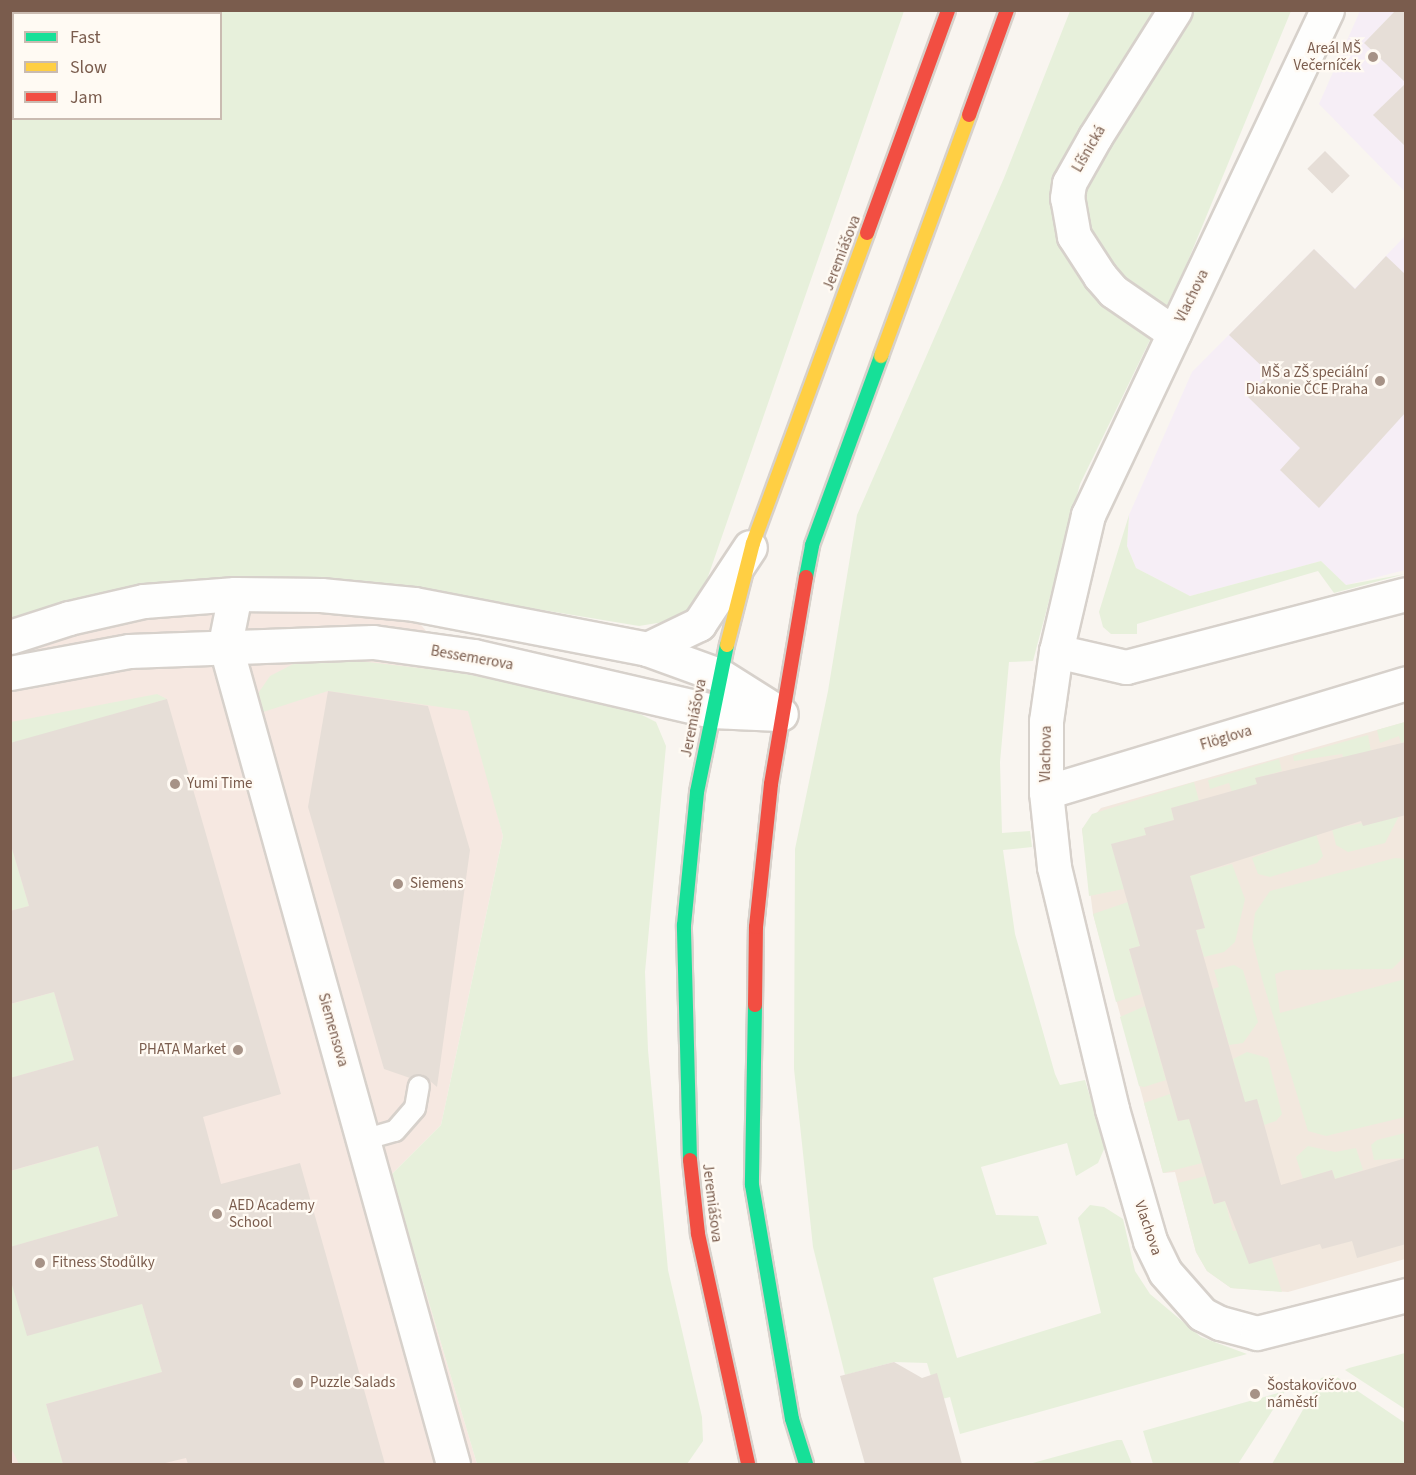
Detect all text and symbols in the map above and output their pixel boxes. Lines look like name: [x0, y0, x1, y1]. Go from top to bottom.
legend: [12, 12, 222, 120]
text: Fast: [70, 25, 101, 50]
place label: Areál MŠ Večerníček: [1294, 39, 1361, 74]
marker: Areál MŠ Večerníček: [1366, 50, 1380, 64]
text: Slow: [70, 55, 107, 80]
text: Jam: [70, 85, 103, 110]
street label: Líšnická: [1068, 122, 1110, 176]
street label: Jeremiášova: [819, 213, 865, 293]
street label: Vlachova: [1172, 267, 1212, 325]
place label: MŠ a ZŠ speciální Diakonie ČCE Praha: [1246, 363, 1368, 398]
marker: MŠ a ZŠ speciální Diakonie ČCE Praha: [1373, 374, 1387, 388]
street label: Bessemerova: [429, 642, 515, 674]
street label: Jeremiášova: [678, 677, 710, 759]
street label: Flöglova: [1198, 722, 1254, 754]
street label: Vlachova: [1037, 726, 1055, 782]
place label: Yumi Time: [187, 775, 253, 793]
marker: Yumi Time: [168, 777, 182, 791]
place label: Siemens: [410, 875, 464, 893]
marker: Siemens: [391, 877, 405, 891]
street label: Siemensova: [314, 991, 352, 1069]
place label: PHATA Market: [139, 1041, 226, 1059]
marker: PHATA Market: [231, 1043, 245, 1057]
street label: Jeremiášova: [698, 1162, 726, 1244]
place label: AED Academy School: [229, 1196, 315, 1231]
street label: Vlachova: [1130, 1198, 1166, 1258]
marker: AED Academy School: [210, 1207, 224, 1221]
place label: Fitness Stodůlky: [52, 1254, 155, 1272]
marker: Fitness Stodůlky: [33, 1256, 47, 1270]
place label: Puzzle Salads: [310, 1374, 395, 1392]
marker: Puzzle Salads: [291, 1376, 305, 1390]
place label: Šostakovičovo náměstí: [1267, 1376, 1357, 1411]
marker: Šostakovičovo náměstí: [1248, 1387, 1262, 1401]

